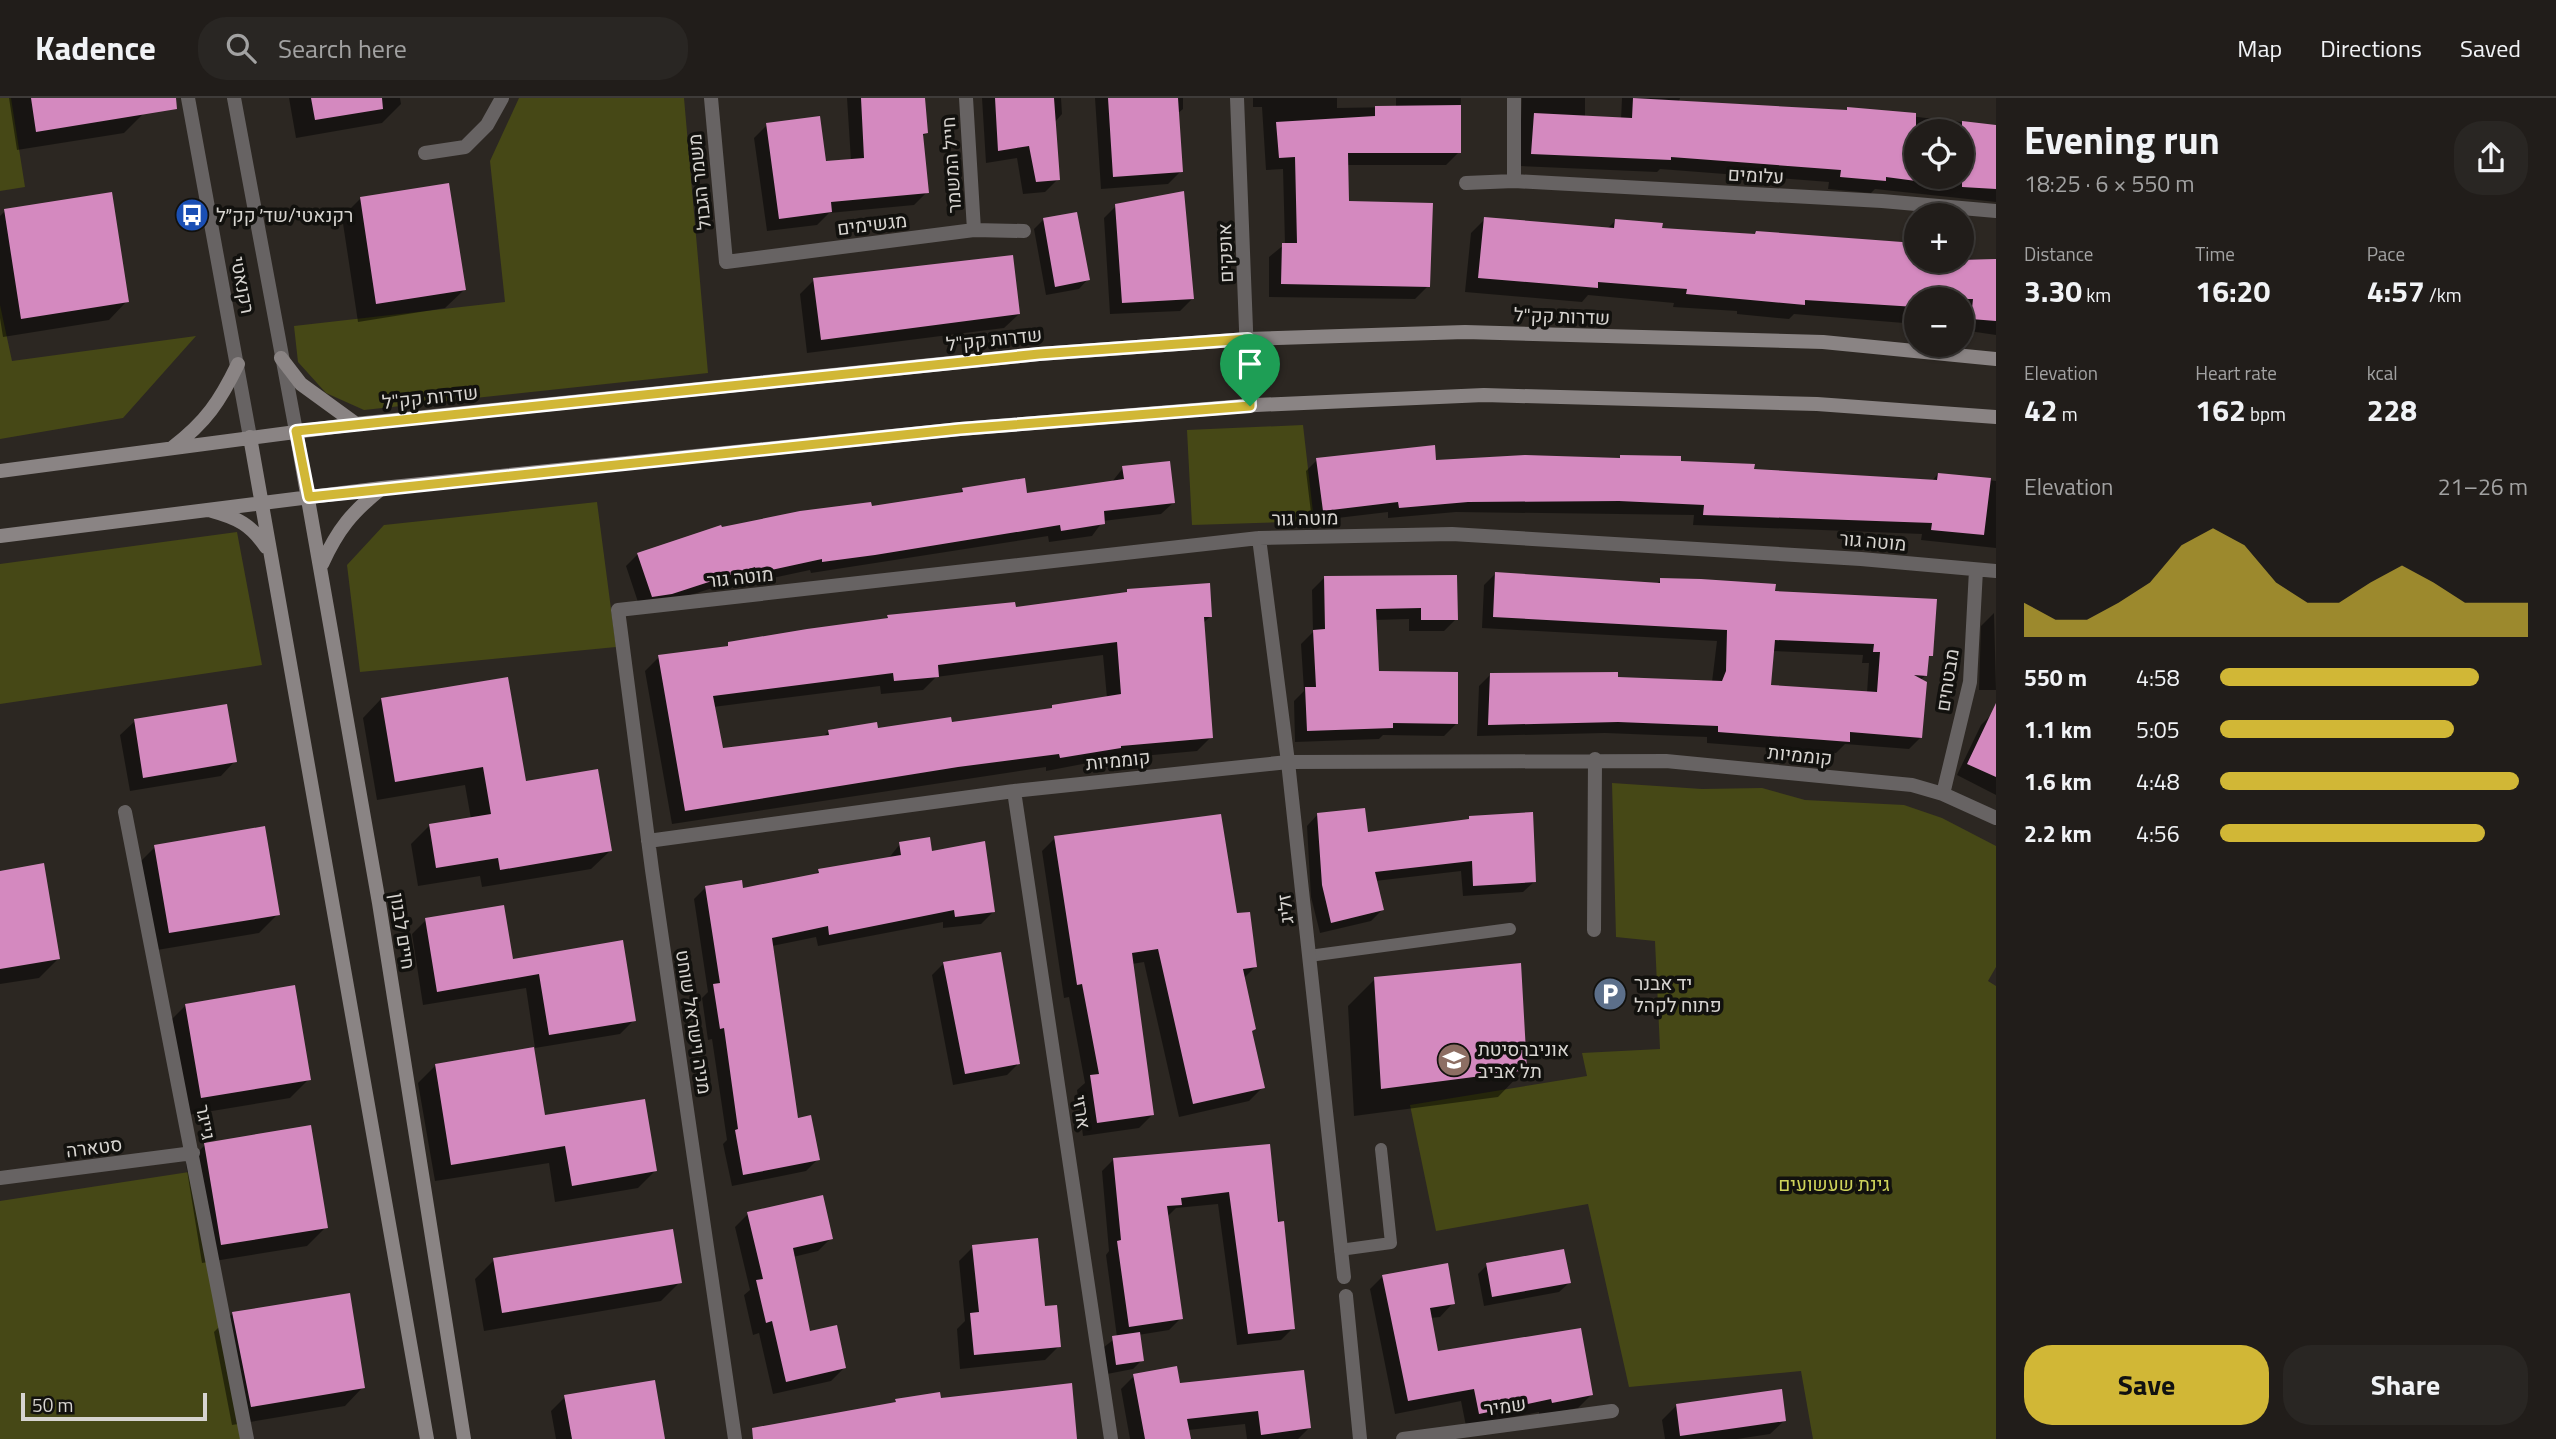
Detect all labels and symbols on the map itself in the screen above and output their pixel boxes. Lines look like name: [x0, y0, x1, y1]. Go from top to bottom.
street label: חייל המשמר: [933, 116, 968, 214]
street label: משמר הגבול: [679, 133, 718, 232]
street label: עלומים: [1727, 159, 1785, 190]
bus stop icon: רקנאטי/שד׳ קק״ל: [173, 196, 211, 234]
place label: רקנאטי/שד׳ קק״ל: [216, 200, 353, 229]
street label: מגשימים: [835, 205, 908, 242]
street label: אופקים: [1209, 223, 1240, 283]
street label: רקנאטי: [224, 254, 263, 316]
street label: שדרות קק"ל: [1513, 299, 1611, 332]
street label: שדרות קק"ל: [944, 319, 1043, 358]
pin: [1220, 334, 1280, 406]
street label: שדרות קק"ל: [380, 377, 479, 416]
street label: מוטה גור: [1271, 502, 1339, 533]
street label: מוטה גור: [1838, 523, 1908, 558]
street label: מוטה גור: [705, 559, 775, 594]
street label: מבטחים: [1927, 646, 1966, 713]
street label: קוממיות: [1766, 737, 1834, 772]
street label: קוממיות: [1084, 742, 1152, 777]
street label: חיים לבנון: [383, 891, 424, 971]
street label: זליג: [1269, 893, 1300, 925]
street label: מניה וישראל שוחט: [669, 948, 720, 1096]
place label: יד אבנר פתוח לקהל: [1634, 968, 1722, 1019]
parking icon: יד אבנר פתוח לקהל: [1591, 975, 1629, 1013]
place label: אוניברסיטת תל אביב: [1478, 1034, 1569, 1085]
school or university icon: אוניברסיטת תל אביב: [1435, 1041, 1473, 1079]
street label: ארזי: [1066, 1093, 1099, 1131]
street label: גייגר: [189, 1102, 224, 1142]
street label: סטארה: [64, 1129, 124, 1164]
park label: גינת שעשועים: [1778, 1169, 1890, 1198]
street label: שמיר: [1482, 1388, 1528, 1423]
scale bar: [21, 1390, 206, 1422]

